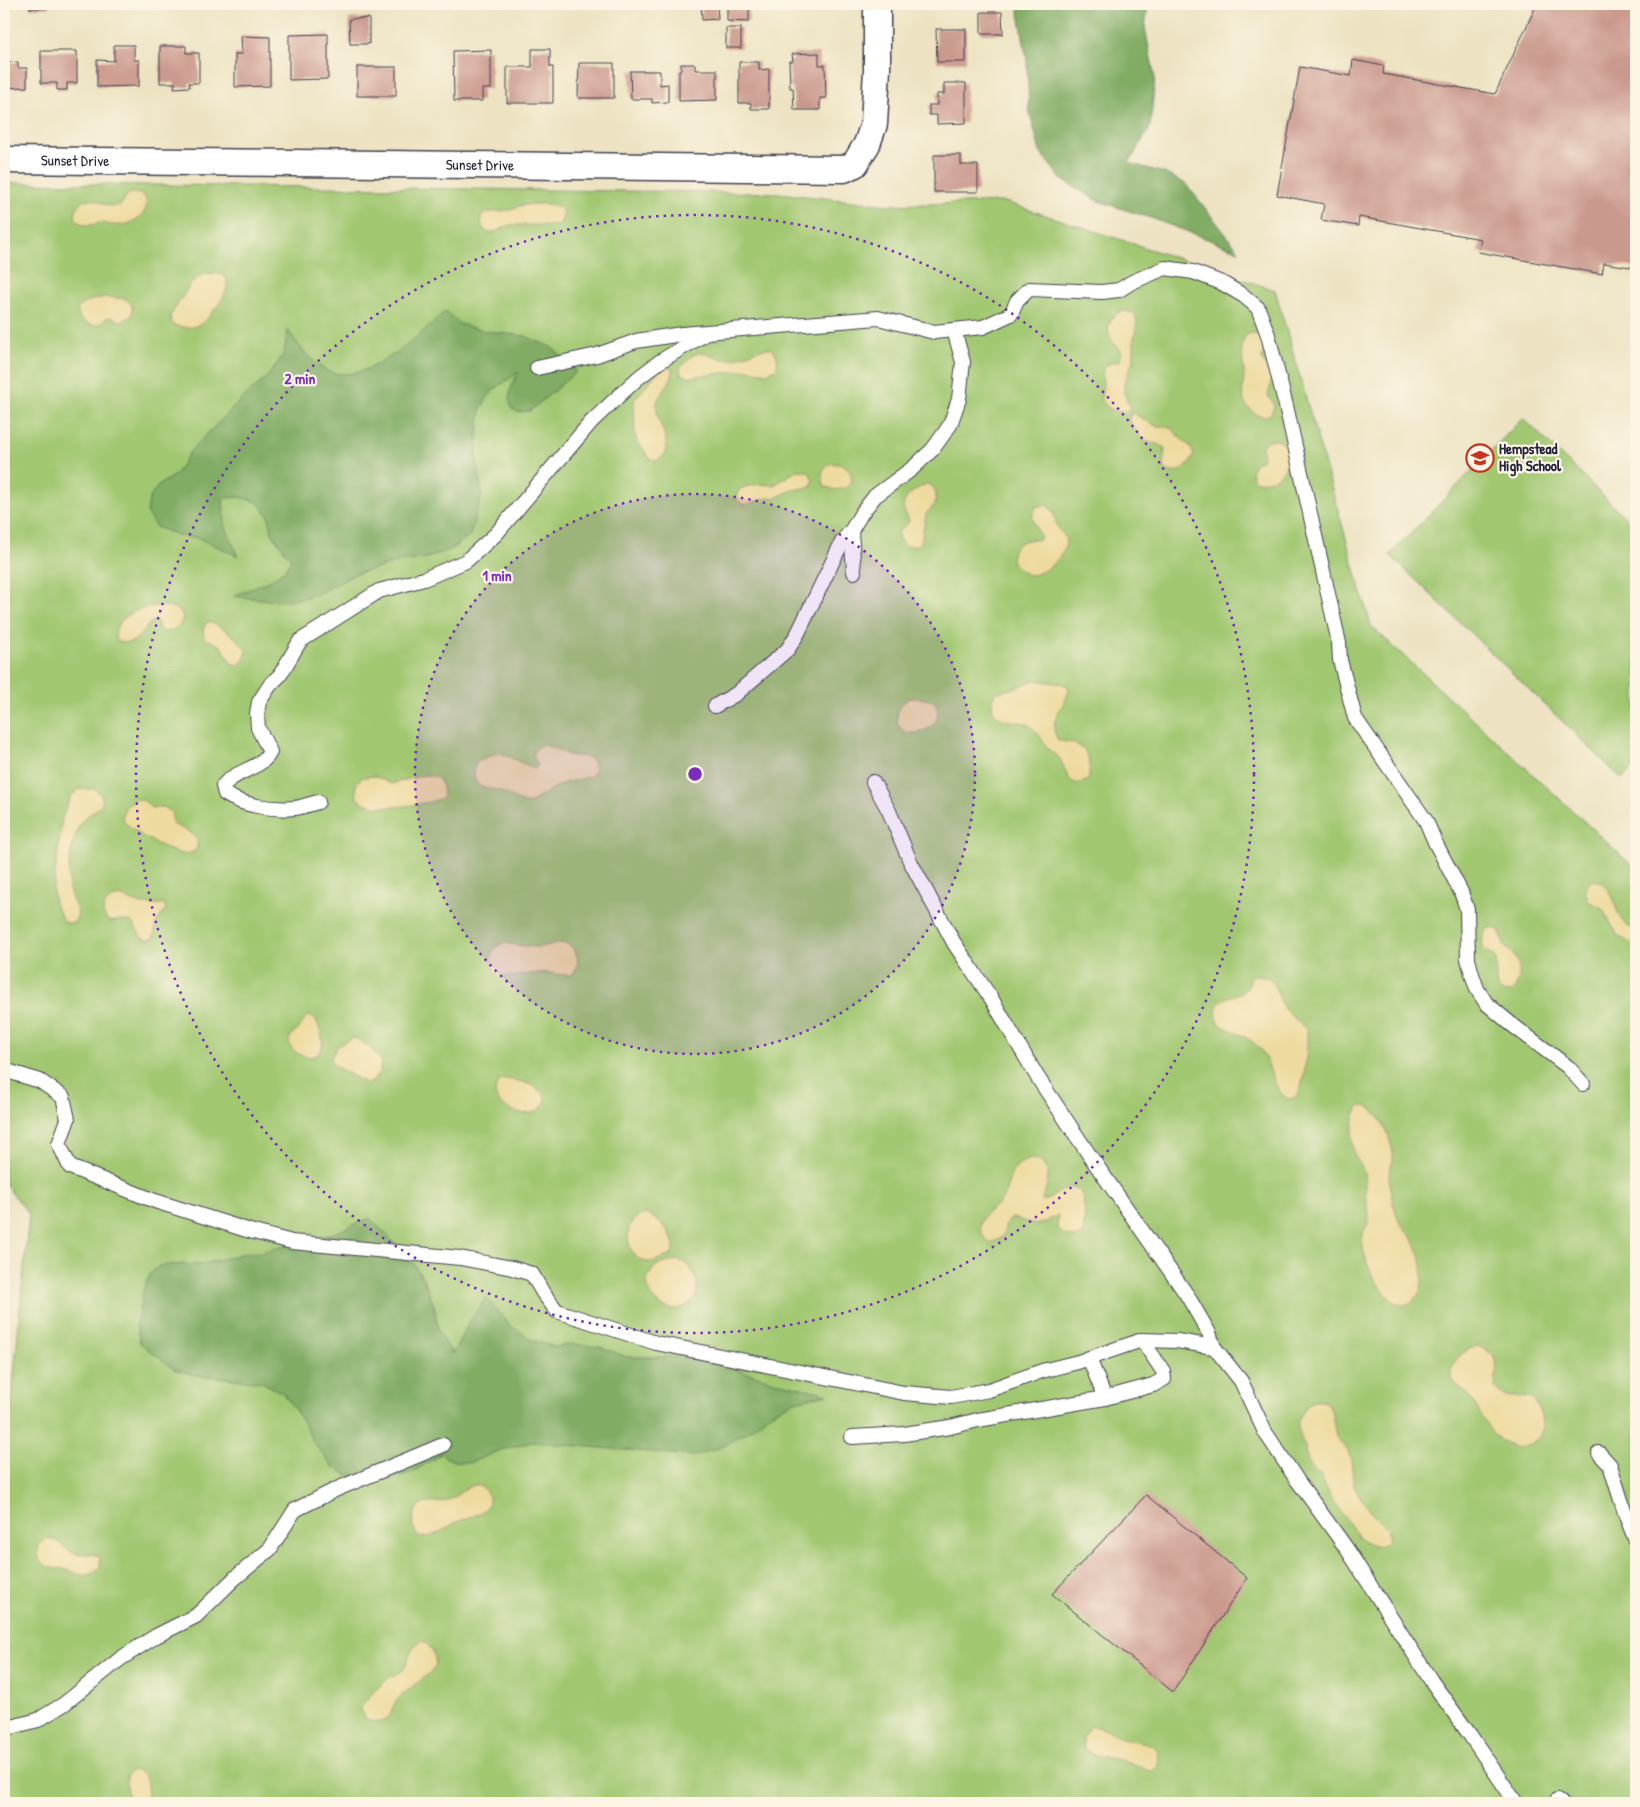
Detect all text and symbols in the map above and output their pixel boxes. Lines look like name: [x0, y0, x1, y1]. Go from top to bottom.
street label: Sunset Drive: [41, 149, 109, 171]
street label: Sunset Drive: [446, 154, 514, 175]
text: 2 min: [285, 368, 316, 389]
place label: Hempstead High School: [1499, 438, 1562, 477]
school or university icon: Hempstead High School: [1465, 443, 1495, 473]
text: 1 min: [482, 565, 512, 586]
centre of rings: [686, 765, 704, 783]

